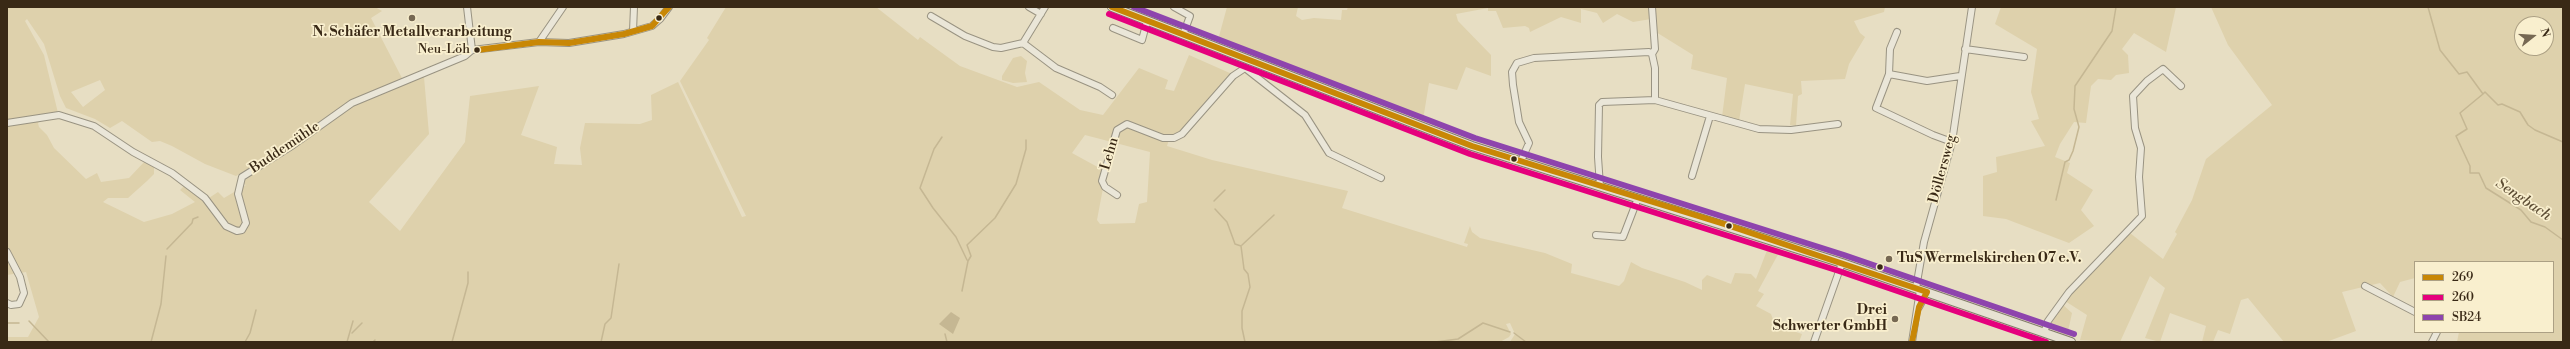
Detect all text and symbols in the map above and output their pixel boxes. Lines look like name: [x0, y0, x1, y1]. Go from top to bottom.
marker: N. Schäfer Metallverarbeitung: [407, 13, 417, 23]
unlabelled marker: [654, 13, 664, 23]
north arrow: [2514, 16, 2554, 56]
place label: N. Schäfer Metallverarbeitung: [312, 25, 512, 41]
text: N: [2537, 27, 2552, 39]
place label: Neu-Löh: [418, 42, 470, 58]
marker: Neu-Löh: [472, 45, 482, 55]
street label: Buddemühle: [247, 119, 323, 177]
street label: Döllersweg: [1926, 133, 1960, 205]
street label: Lehn: [1097, 136, 1123, 172]
unlabelled marker: [1509, 154, 1519, 164]
water label: Sengbach: [2492, 175, 2554, 225]
unlabelled marker: [1724, 221, 1734, 231]
place label: TuS Wermelskirchen 07 e.V.: [1897, 251, 2082, 267]
marker: TuS Wermelskirchen 07 e.V.: [1884, 254, 1894, 264]
legend: [2414, 261, 2554, 333]
unlabelled marker: [1875, 262, 1885, 272]
text: 269: [2452, 270, 2473, 285]
text: 260: [2452, 290, 2474, 305]
place label: Drei Schwerter GmbH: [1773, 303, 1887, 336]
text: SB24: [2452, 310, 2481, 325]
marker: Drei Schwerter GmbH: [1890, 314, 1900, 324]

